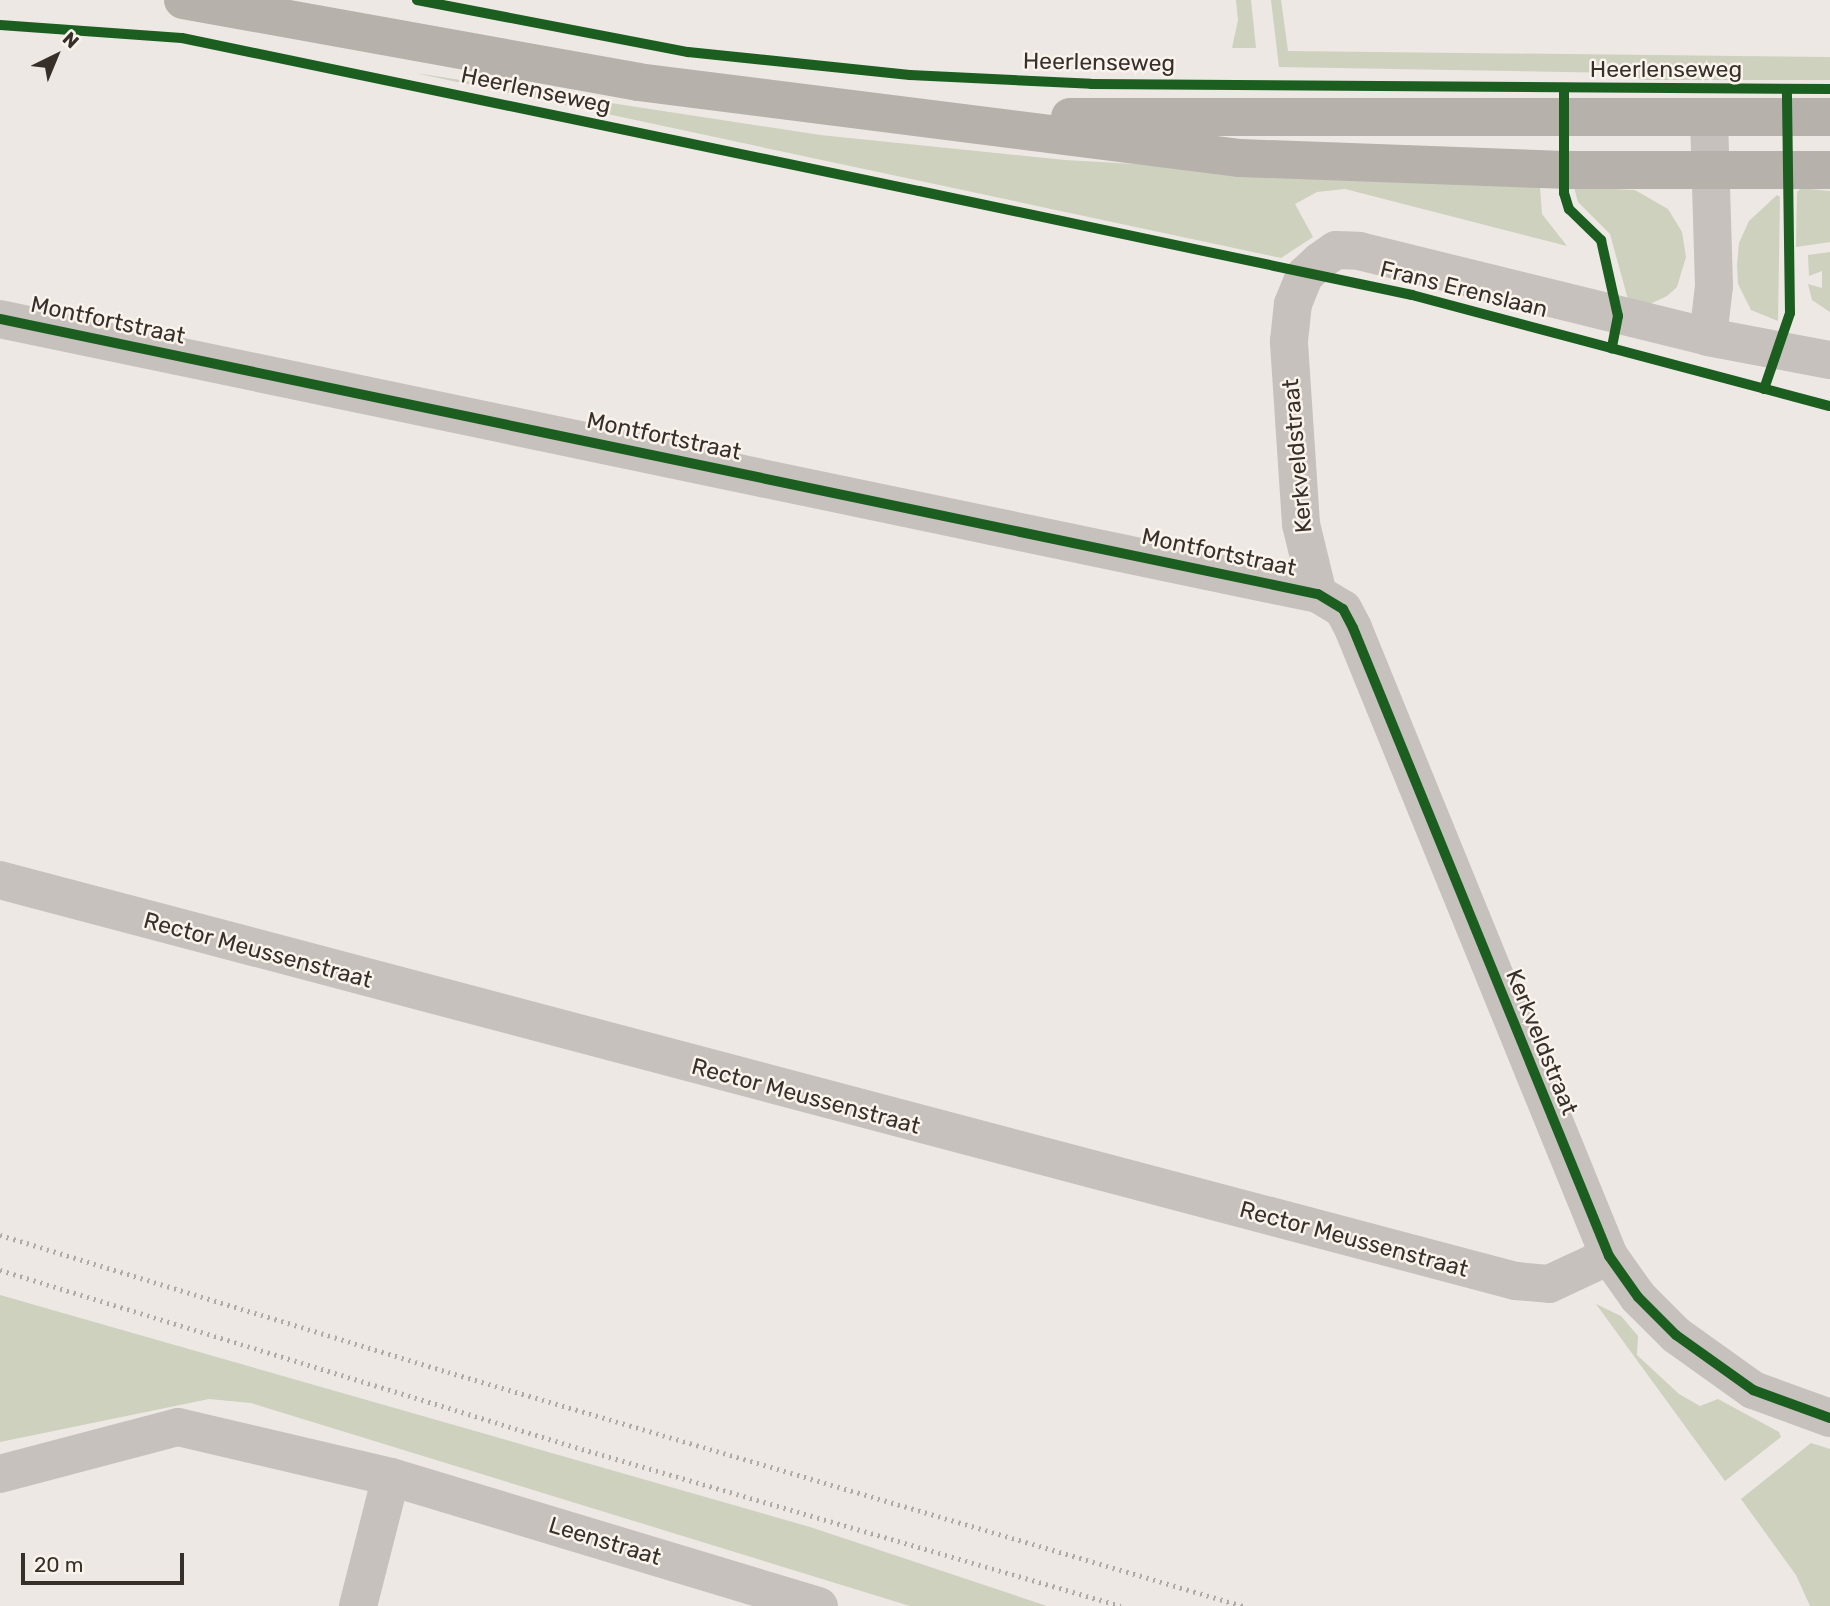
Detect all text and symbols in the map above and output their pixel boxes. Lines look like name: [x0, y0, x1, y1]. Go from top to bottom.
north arrow: [21, 21, 91, 91]
text: N: [58, 27, 83, 53]
street label: Heerlenseweg: [1023, 47, 1175, 77]
street label: Heerlenseweg: [1590, 55, 1742, 83]
street label: Heerlenseweg: [459, 61, 613, 119]
street label: Frans Erenslaan: [1377, 255, 1551, 323]
street label: Montfortstraat: [28, 290, 188, 350]
street label: Kerkveldstraat: [1277, 378, 1317, 534]
street label: Montfortstraat: [584, 406, 744, 466]
street label: Montfortstraat: [1139, 522, 1299, 582]
street label: Rector Meussenstraat: [141, 906, 375, 994]
street label: Kerkveldstraat: [1500, 965, 1584, 1119]
street label: Rector Meussenstraat: [689, 1052, 923, 1140]
street label: Rector Meussenstraat: [1237, 1195, 1471, 1283]
street label: Leenstraat: [546, 1511, 664, 1571]
scale bar: [24, 1540, 187, 1584]
text: 20 m: [34, 1552, 83, 1577]

